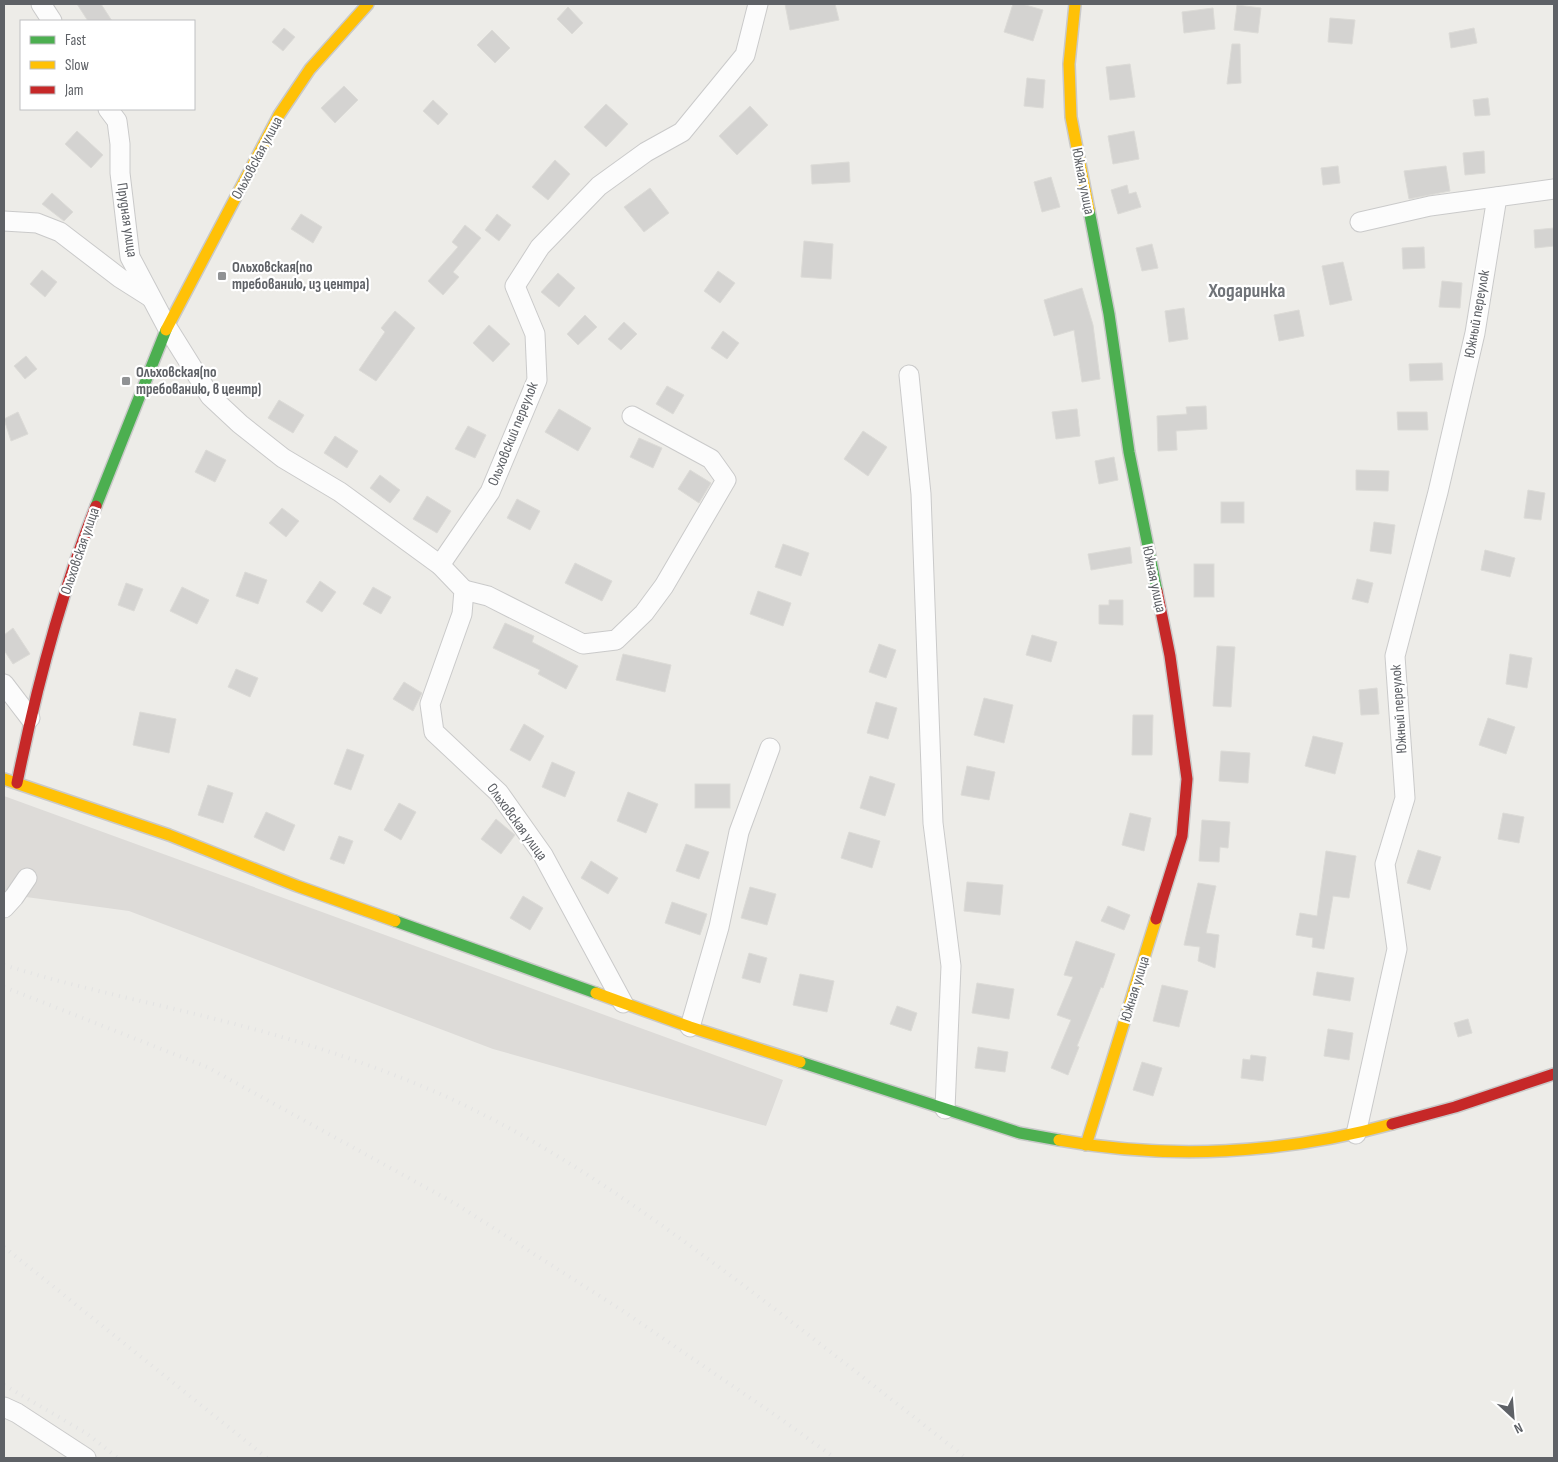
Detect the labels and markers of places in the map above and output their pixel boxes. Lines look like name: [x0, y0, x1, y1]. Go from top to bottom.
place label: Ольховская(по требованию, из центра): [232, 258, 369, 294]
marker: Ольховская(по требованию, из центра): [216, 270, 228, 282]
place label: Ольховская(по требованию, в центр): [136, 363, 261, 399]
marker: Ольховская(по требованию, в центр): [120, 375, 132, 387]

